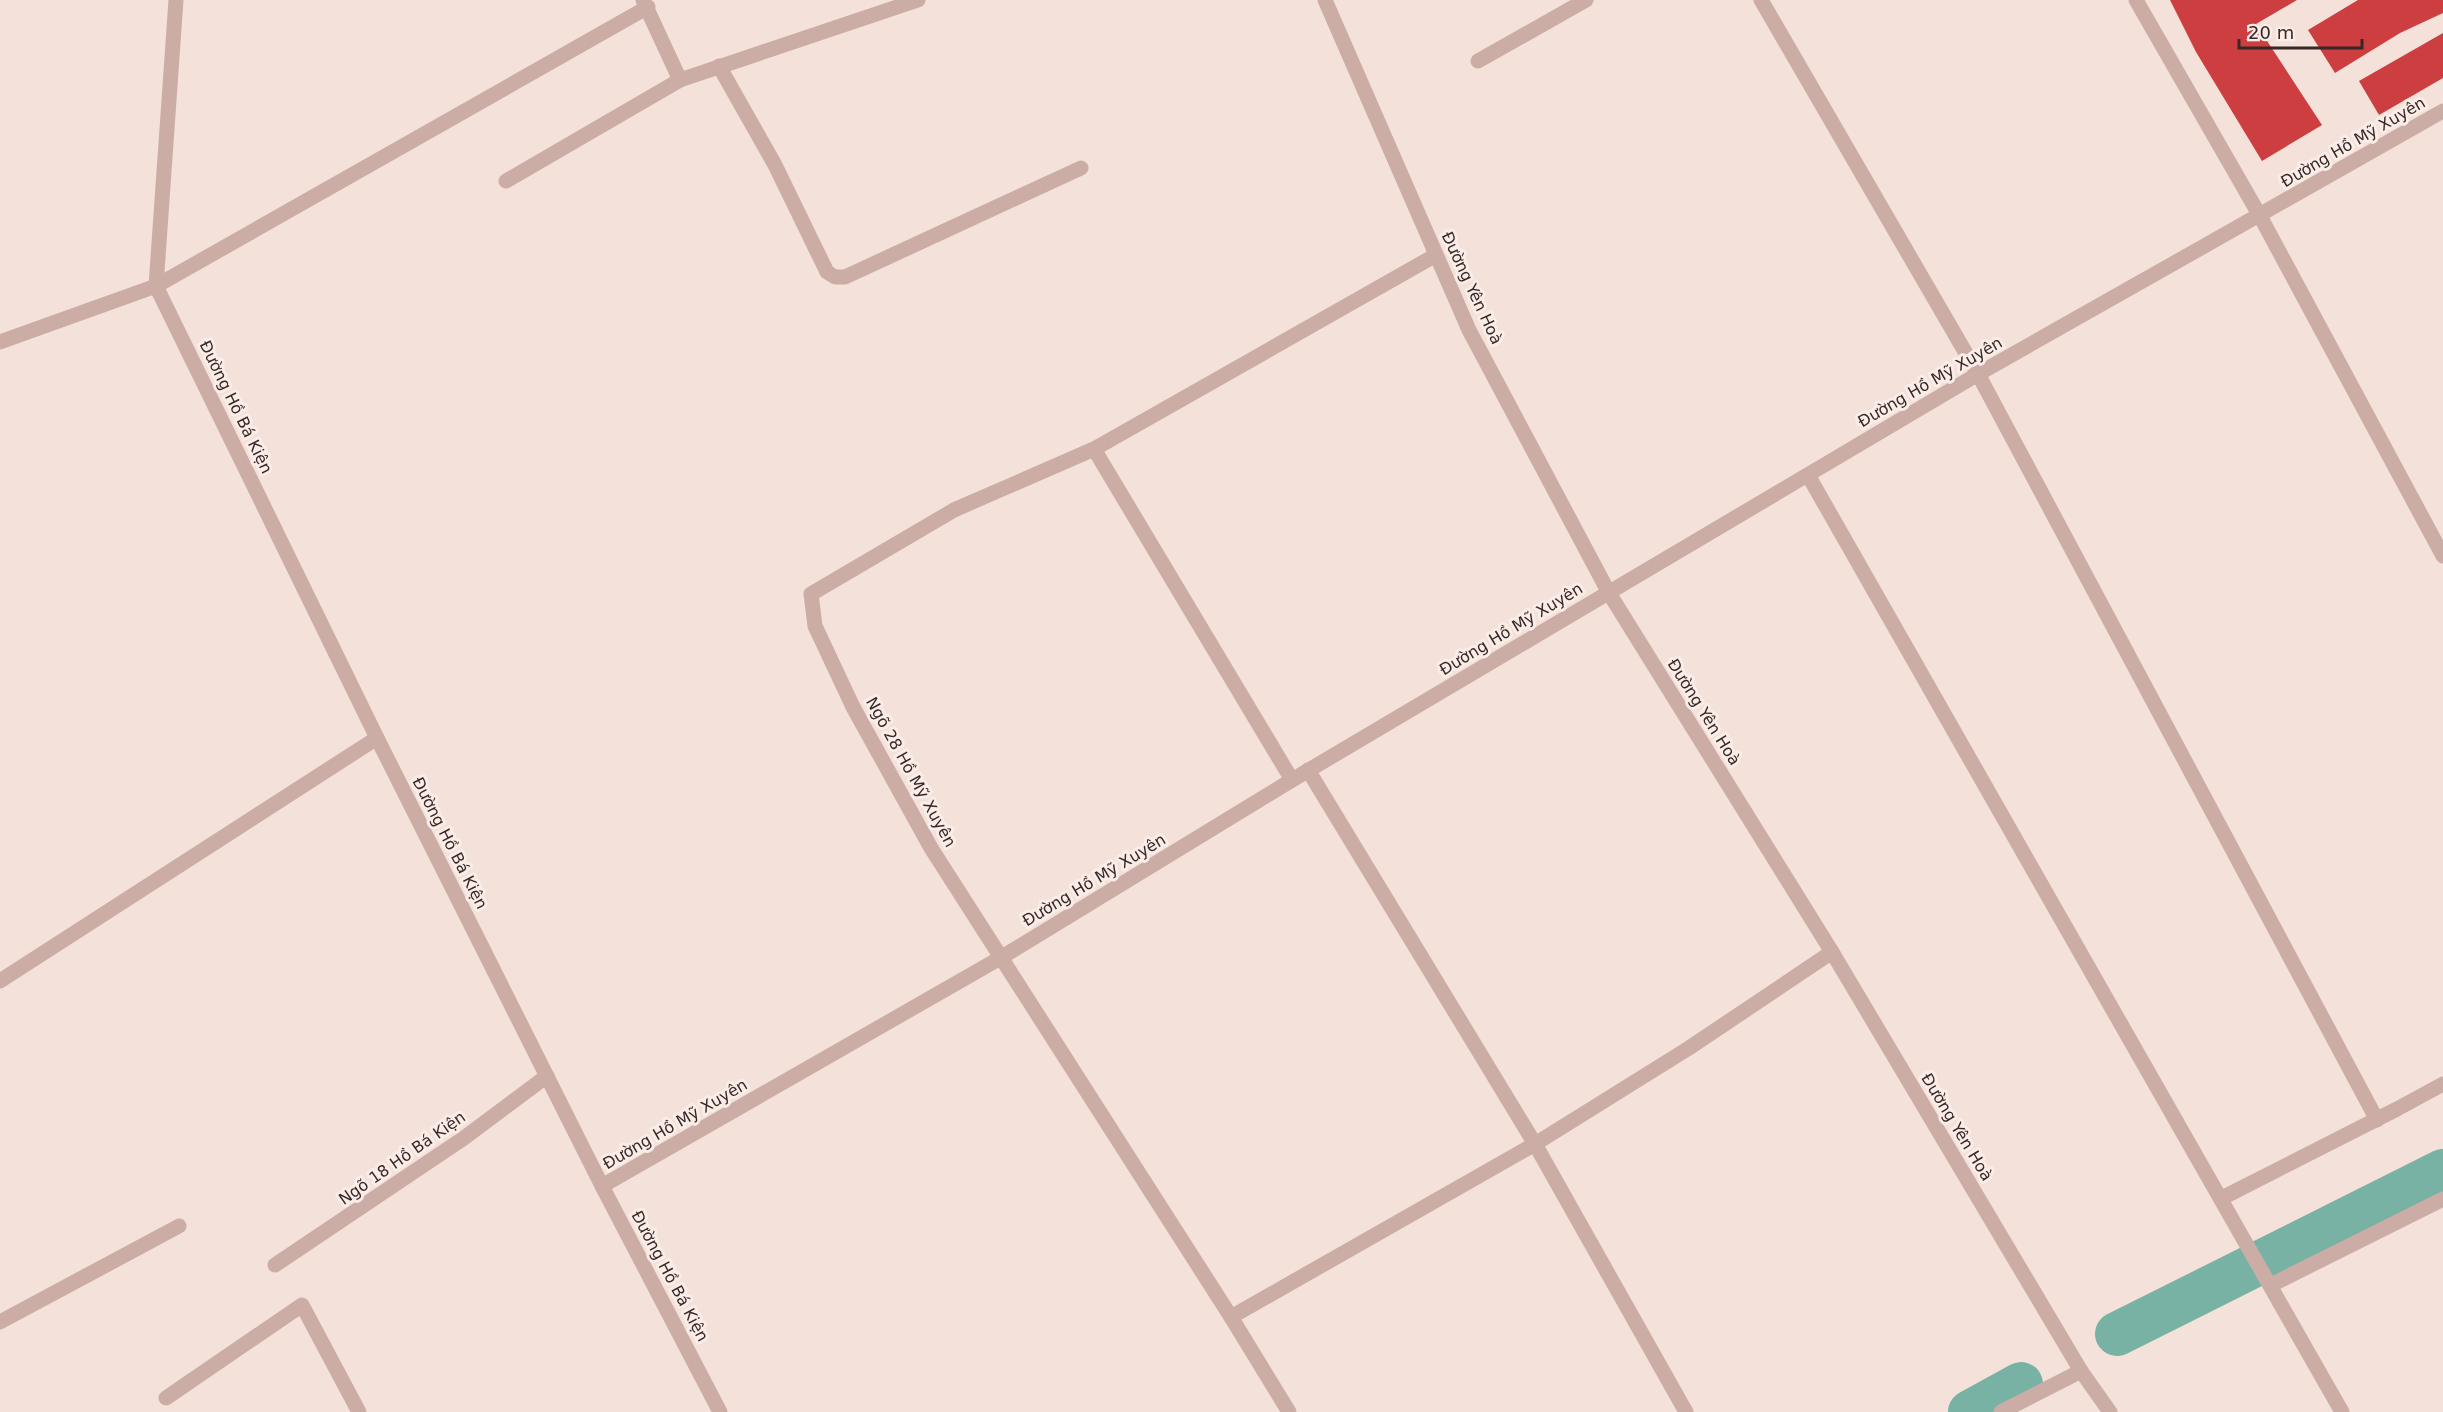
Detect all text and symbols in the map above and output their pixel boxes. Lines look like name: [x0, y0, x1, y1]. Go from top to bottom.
scale bar: [2239, 12, 2362, 50]
text: 20 m: [2248, 22, 2294, 43]
street label: Đường Hồ Mỹ Xuyên: [2277, 93, 2429, 191]
street label: Đường Yên Hoà: [1438, 229, 1506, 347]
street label: Đường Hồ Mỹ Xuyên: [1854, 333, 2006, 431]
street label: Đường Hồ Bá Kiện: [196, 337, 276, 477]
street label: Đường Hồ Mỹ Xuyên: [1436, 579, 1586, 679]
street label: Đường Yên Hoà: [1664, 655, 1744, 769]
street label: Ngõ 28 Hồ Mỹ Xuyên: [862, 694, 960, 850]
street label: Đường Hồ Bá Kiện: [409, 774, 491, 912]
street label: Đường Hồ Mỹ Xuyên: [1019, 830, 1169, 930]
street label: Đường Yên Hoà: [1917, 1070, 1997, 1184]
street label: Đường Hồ Mỹ Xuyên: [599, 1075, 751, 1173]
street label: Ngõ 18 Hồ Bá Kiện: [335, 1107, 469, 1209]
street label: Đường Hồ Bá Kiện: [627, 1207, 713, 1345]

